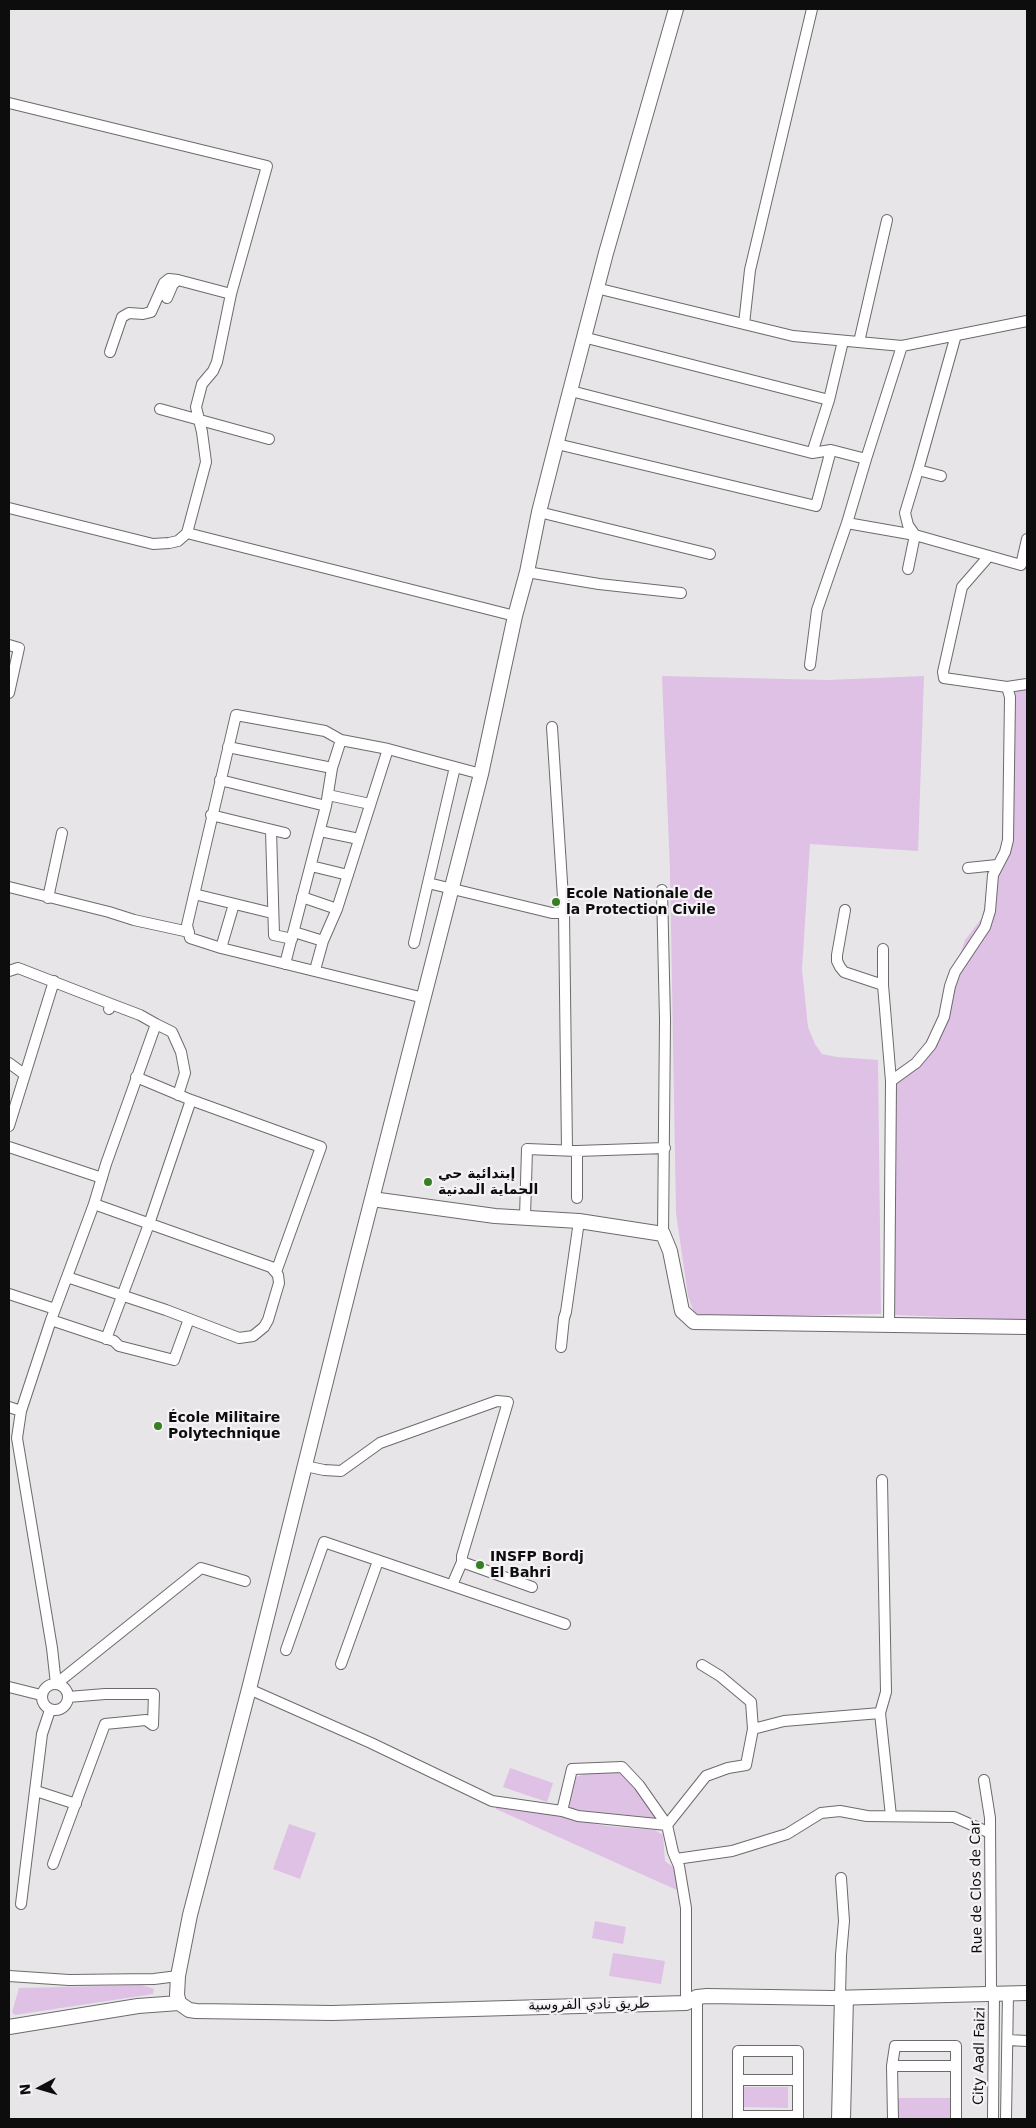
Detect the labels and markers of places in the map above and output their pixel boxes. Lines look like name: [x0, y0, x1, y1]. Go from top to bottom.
place label: Ecole Nationale de la Protection Civile: [566, 886, 716, 919]
marker: Ecole Nationale de la Protection Civile: [550, 896, 562, 908]
place label: إبتدائية حي الحماية المدنية: [438, 1166, 538, 1198]
marker: إبتدائية حي الحماية المدنية: [422, 1176, 434, 1188]
place label: École Militaire Polytechnique: [168, 1410, 281, 1442]
marker: École Militaire Polytechnique: [152, 1420, 164, 1432]
place label: INSFP Bordj El Bahri: [490, 1549, 584, 1581]
marker: INSFP Bordj El Bahri: [474, 1559, 486, 1571]

